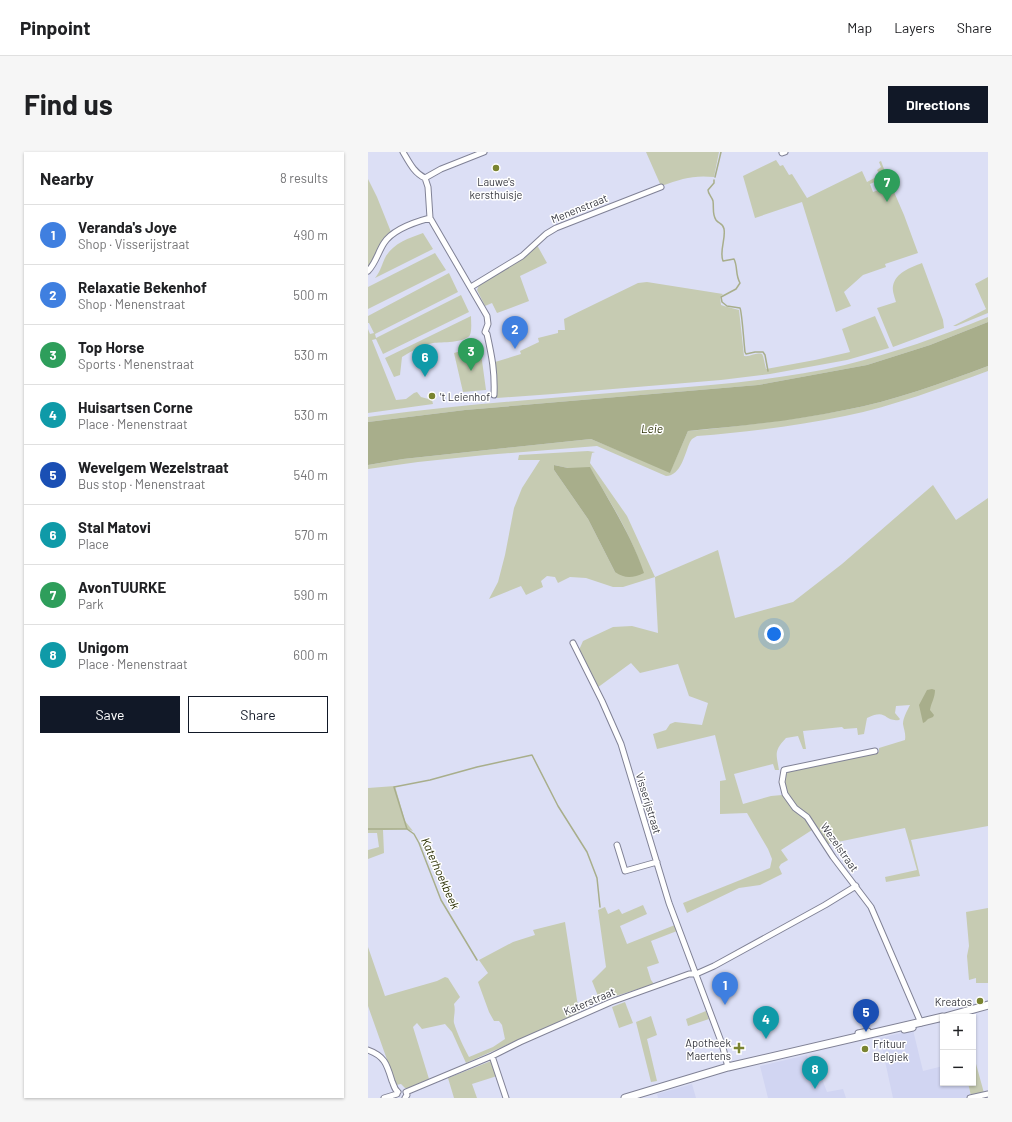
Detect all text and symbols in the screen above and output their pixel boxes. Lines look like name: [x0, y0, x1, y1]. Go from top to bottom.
text: Pinpoint: [20, 16, 90, 39]
text: Map: [847, 19, 872, 36]
text: Layers: [894, 19, 935, 36]
text: Share: [957, 19, 992, 36]
button: Directions: [888, 86, 988, 123]
text: Find us: [24, 87, 113, 121]
marker: Lauwe's kersthuisje: [491, 163, 501, 173]
text: Nearby: [40, 168, 94, 188]
pin: 7: [874, 169, 900, 202]
text: 8 results: [280, 170, 328, 186]
place label: Lauwe's kersthuisje: [470, 175, 523, 201]
street label: Menenstraat: [549, 191, 609, 225]
text: Veranda's Joye: [78, 218, 177, 236]
text: 1: [51, 227, 55, 243]
text: 490 m: [293, 227, 328, 243]
text: Shop · Visserijstraat: [78, 236, 190, 252]
text: Relaxatie Bekenhof: [78, 278, 207, 296]
text: 2: [49, 287, 57, 303]
text: 500 m: [293, 287, 328, 303]
text: Shop · Menenstraat: [78, 296, 185, 312]
pin: 2: [502, 316, 528, 349]
text: Top Horse: [78, 338, 145, 356]
pin: 3: [458, 338, 484, 371]
pin: 6: [412, 344, 438, 377]
text: 3: [49, 347, 57, 363]
text: 530 m: [294, 347, 328, 363]
text: Sports · Menenstraat: [78, 356, 194, 372]
place label: 't Leienhof: [440, 390, 490, 403]
marker: 't Leienhof: [427, 391, 437, 401]
text: Huisartsen Corne: [78, 398, 193, 416]
text: 4: [49, 407, 57, 423]
text: 530 m: [294, 407, 328, 423]
text: Place · Menenstraat: [78, 416, 188, 432]
water label: Leie: [641, 421, 663, 435]
text: Wevelgem Wezelstraat: [78, 458, 229, 476]
text: 5: [49, 467, 57, 483]
text: 540 m: [293, 467, 328, 483]
text: Bus stop · Menenstraat: [78, 476, 205, 492]
text: Stal Matovi: [78, 518, 151, 536]
text: 6: [50, 527, 56, 543]
text: 570 m: [294, 527, 328, 543]
text: Place: [78, 536, 109, 552]
text: AvonTUURKE: [78, 578, 166, 596]
text: 7: [50, 587, 56, 603]
text: 590 m: [294, 587, 328, 603]
text: Park: [78, 596, 104, 612]
your location: [764, 624, 784, 644]
text: Unigom: [78, 638, 129, 656]
text: 8: [49, 647, 57, 663]
text: 600 m: [293, 647, 328, 663]
text: Place · Menenstraat: [78, 656, 188, 672]
button: Save: [40, 696, 180, 733]
button: Share: [188, 696, 328, 733]
street label: Visserijstraat: [633, 771, 665, 835]
street label: Wezelstraat: [818, 820, 862, 874]
water label: Katerhoekbeek: [419, 835, 463, 911]
pin: 1: [712, 972, 738, 1005]
street label: Katerstraat: [561, 984, 617, 1018]
place label: Kreatos: [935, 995, 972, 1008]
marker: Kreatos: [975, 996, 985, 1006]
pin: 5: [853, 999, 879, 1032]
pin: 4: [753, 1006, 779, 1039]
map controls: [940, 1014, 976, 1086]
button: +: [940, 1014, 976, 1050]
place label: Apotheek Maertens: [685, 1036, 731, 1062]
place label: Frituur Belgiek: [873, 1037, 909, 1063]
marker: Apotheek Maertens: [734, 1043, 744, 1053]
marker: Frituur Belgiek: [860, 1044, 870, 1054]
button: −: [940, 1050, 976, 1086]
pin: 8: [802, 1056, 828, 1089]

